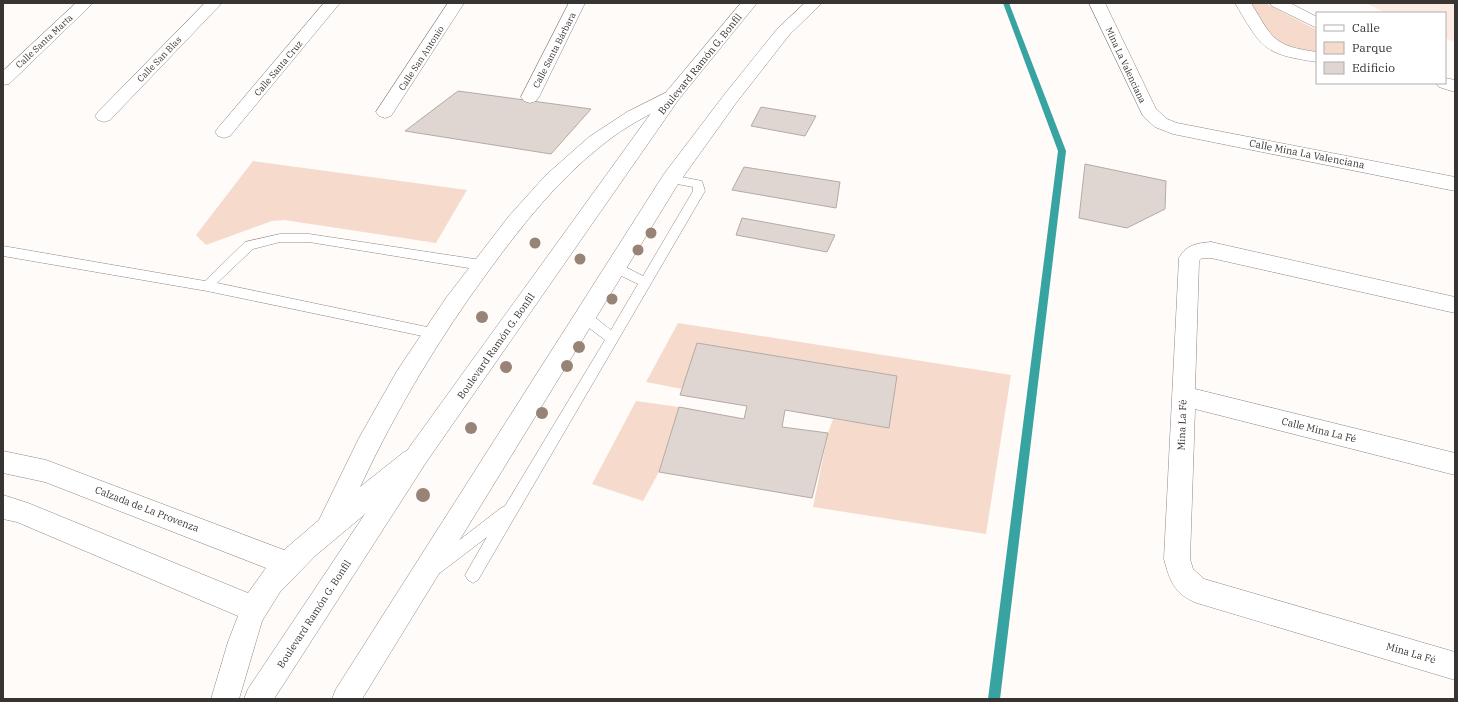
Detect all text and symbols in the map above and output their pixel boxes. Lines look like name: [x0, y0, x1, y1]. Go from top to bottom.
street label: Calle Santa Bárbara: [530, 10, 578, 90]
street label: Boulevard Ramón G. Bonfil: [655, 11, 745, 117]
street label: Calle Santa Marta: [13, 12, 75, 70]
legend: [1316, 12, 1446, 84]
text: Calle: [1352, 20, 1380, 35]
street label: Calle San Antonio: [396, 24, 446, 92]
street label: Mina La Valenciana: [1104, 25, 1148, 105]
street label: Calle San Blas: [135, 34, 183, 84]
street label: Calle Santa Cruz: [252, 38, 305, 98]
text: Parque: [1352, 40, 1392, 55]
text: Edificio: [1352, 60, 1395, 75]
street label: Calle Mina La Valenciana: [1248, 136, 1366, 172]
street label: Boulevard Ramón G. Bonfil: [454, 291, 538, 401]
street label: Mina La Fé: [1175, 399, 1189, 451]
street label: Calle Mina La Fé: [1280, 414, 1358, 446]
street label: Calzada de La Provenza: [93, 483, 201, 535]
street label: Boulevard Ramón G. Bonfil: [274, 557, 354, 671]
street label: Mina La Fé: [1385, 640, 1437, 666]

